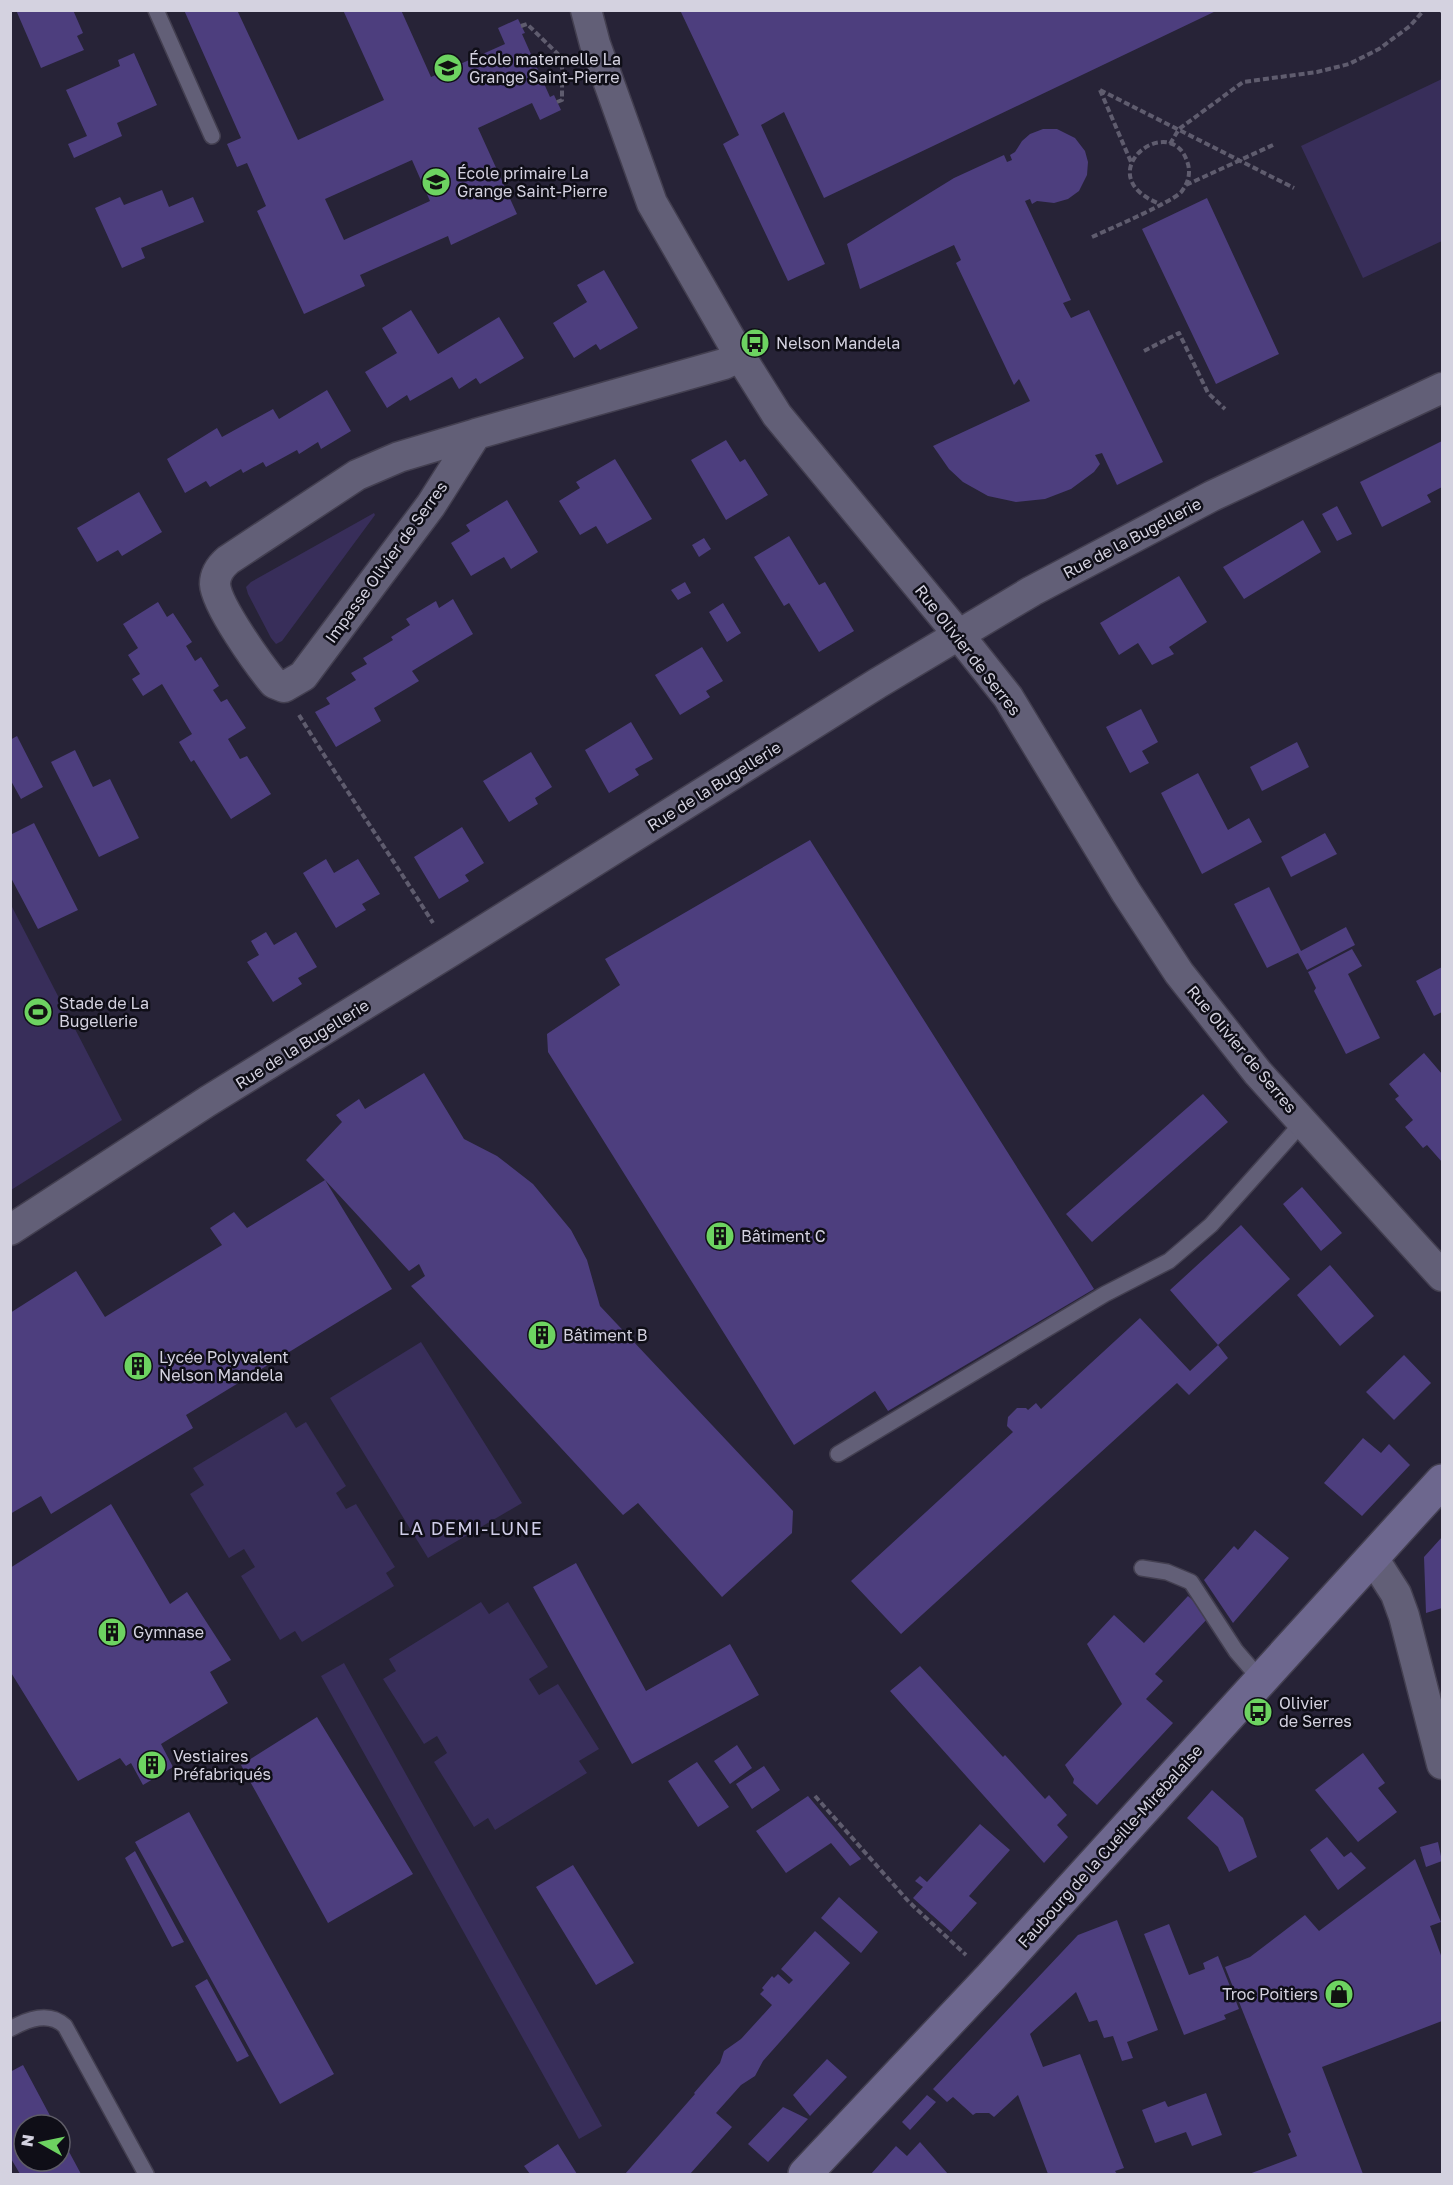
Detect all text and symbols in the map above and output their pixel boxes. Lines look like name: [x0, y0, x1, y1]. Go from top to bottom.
place label: École maternelle La Grange Saint-Pierre: [469, 49, 621, 87]
school or university icon: École maternelle La Grange Saint-Pierre: [432, 52, 464, 84]
place label: École primaire La Grange Saint-Pierre: [457, 163, 607, 201]
school or university icon: École primaire La Grange Saint-Pierre: [420, 166, 452, 198]
bus stop icon: Nelson Mandela: [739, 327, 771, 359]
place label: Nelson Mandela: [776, 333, 900, 353]
street label: Impasse Olivier de Serres: [321, 477, 451, 647]
street label: Rue de la Bugellerie: [1060, 493, 1204, 583]
street label: Rue Olivier de Serres: [911, 581, 1025, 719]
street label: Rue de la Bugellerie: [644, 737, 784, 835]
street label: Rue Olivier de Serres: [1183, 981, 1301, 1117]
place label: Stade de La Bugellerie: [59, 993, 149, 1031]
street label: Rue de la Bugellerie: [232, 995, 372, 1093]
sports icon: Stade de La Bugellerie: [22, 996, 54, 1028]
building icon: Bâtiment C: [704, 1220, 736, 1252]
place label: Bâtiment C: [741, 1226, 826, 1246]
building icon: Bâtiment B: [526, 1319, 558, 1351]
place label: Bâtiment B: [563, 1325, 648, 1345]
place label: Lycée Polyvalent Nelson Mandela: [159, 1347, 289, 1385]
building icon: Lycée Polyvalent Nelson Mandela: [122, 1350, 154, 1382]
district label: LA DEMI-LUNE: [399, 1517, 543, 1539]
building icon: Gymnase: [96, 1616, 128, 1648]
place label: Gymnase: [133, 1622, 204, 1642]
place label: Olivier de Serres: [1279, 1693, 1352, 1731]
bus stop icon: Olivier de Serres: [1242, 1696, 1274, 1728]
street label: Faubourg de la Cueille-Mirebalaise: [1013, 1740, 1207, 1952]
place label: Vestiaires Préfabriqués: [173, 1746, 271, 1784]
building icon: Vestiaires Préfabriqués: [136, 1749, 168, 1781]
shop icon: Troc Poitiers: [1323, 1978, 1355, 2010]
place label: Troc Poitiers: [1222, 1984, 1318, 2004]
north arrow: [12, 2113, 72, 2173]
text: N: [16, 2133, 38, 2148]

